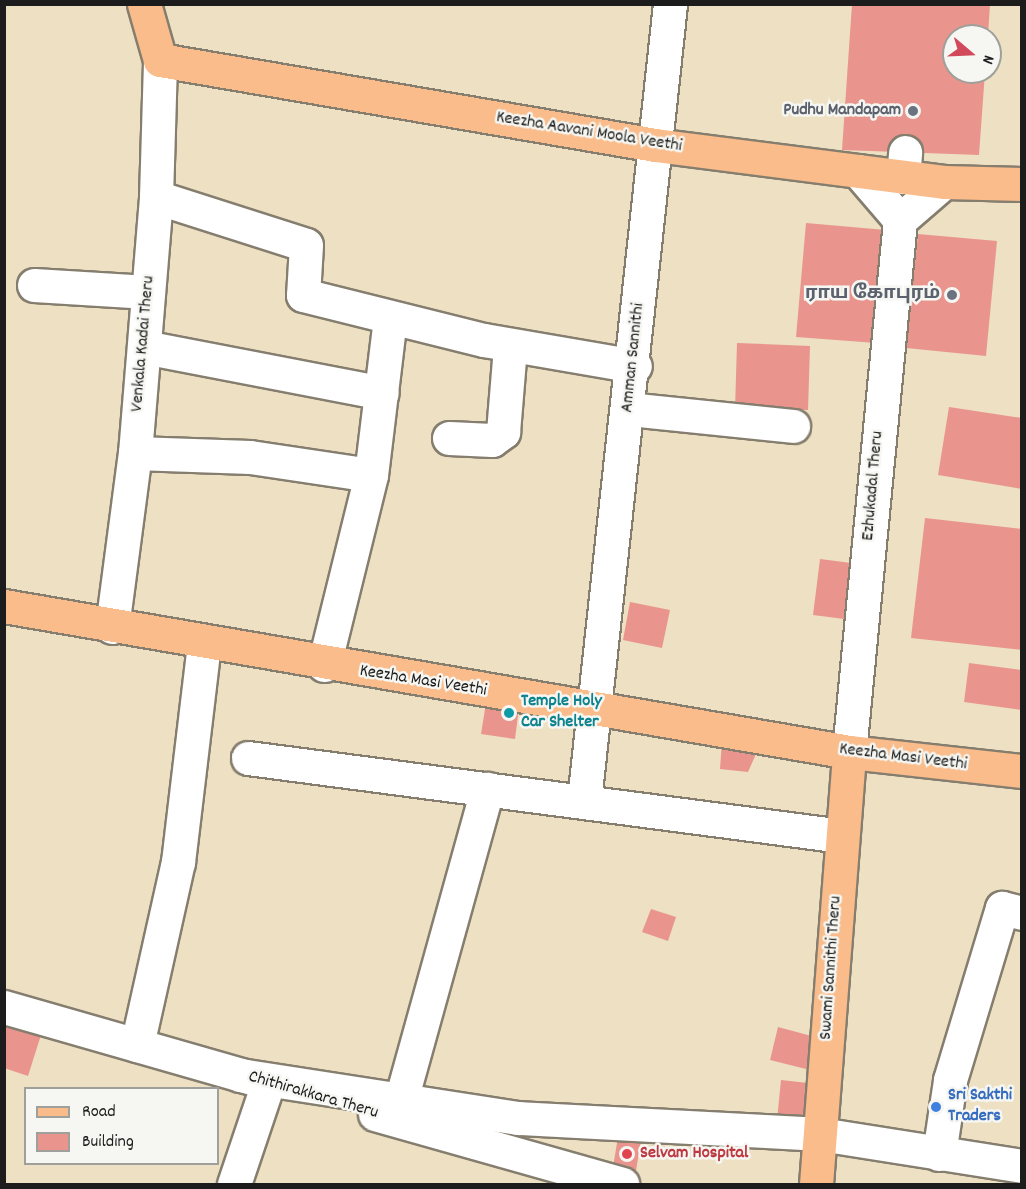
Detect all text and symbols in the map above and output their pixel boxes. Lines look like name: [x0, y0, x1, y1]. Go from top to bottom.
north arrow: [942, 24, 1002, 84]
text: N: [975, 52, 1000, 67]
place label: Pudhu Mandapam: [783, 100, 901, 122]
marker: Pudhu Mandapam: [906, 104, 920, 118]
street label: Keezha Aavani Moola Veethi: [495, 108, 683, 158]
street label: Venkala Kadai Theru: [127, 275, 161, 413]
place label: ராய கோபுரம்: [805, 284, 940, 306]
marker: ராய கோபுரம்: [945, 288, 959, 302]
street label: Amman Sannithi: [618, 302, 650, 414]
street label: Ezhukadal Theru: [858, 430, 890, 542]
street label: Keezha Masi Veethi: [358, 661, 488, 703]
place label: Temple Holy Car Shelter: [521, 692, 602, 734]
marker: Temple Holy Car Shelter: [502, 706, 516, 720]
street label: Keezha Masi Veethi: [838, 739, 968, 777]
street label: Swami Sannithi Theru: [816, 895, 848, 1041]
street label: Chithirakkara Theru: [246, 1067, 380, 1125]
place label: Sri Sakthi Traders: [948, 1086, 1012, 1128]
legend: [24, 1087, 219, 1165]
text: Road: [82, 1100, 116, 1125]
marker: Sri Sakthi Traders: [929, 1100, 943, 1114]
text: Building: [82, 1130, 134, 1155]
place label: Selvam Hospital: [640, 1143, 748, 1165]
marker: Selvam Hospital: [618, 1145, 636, 1163]

